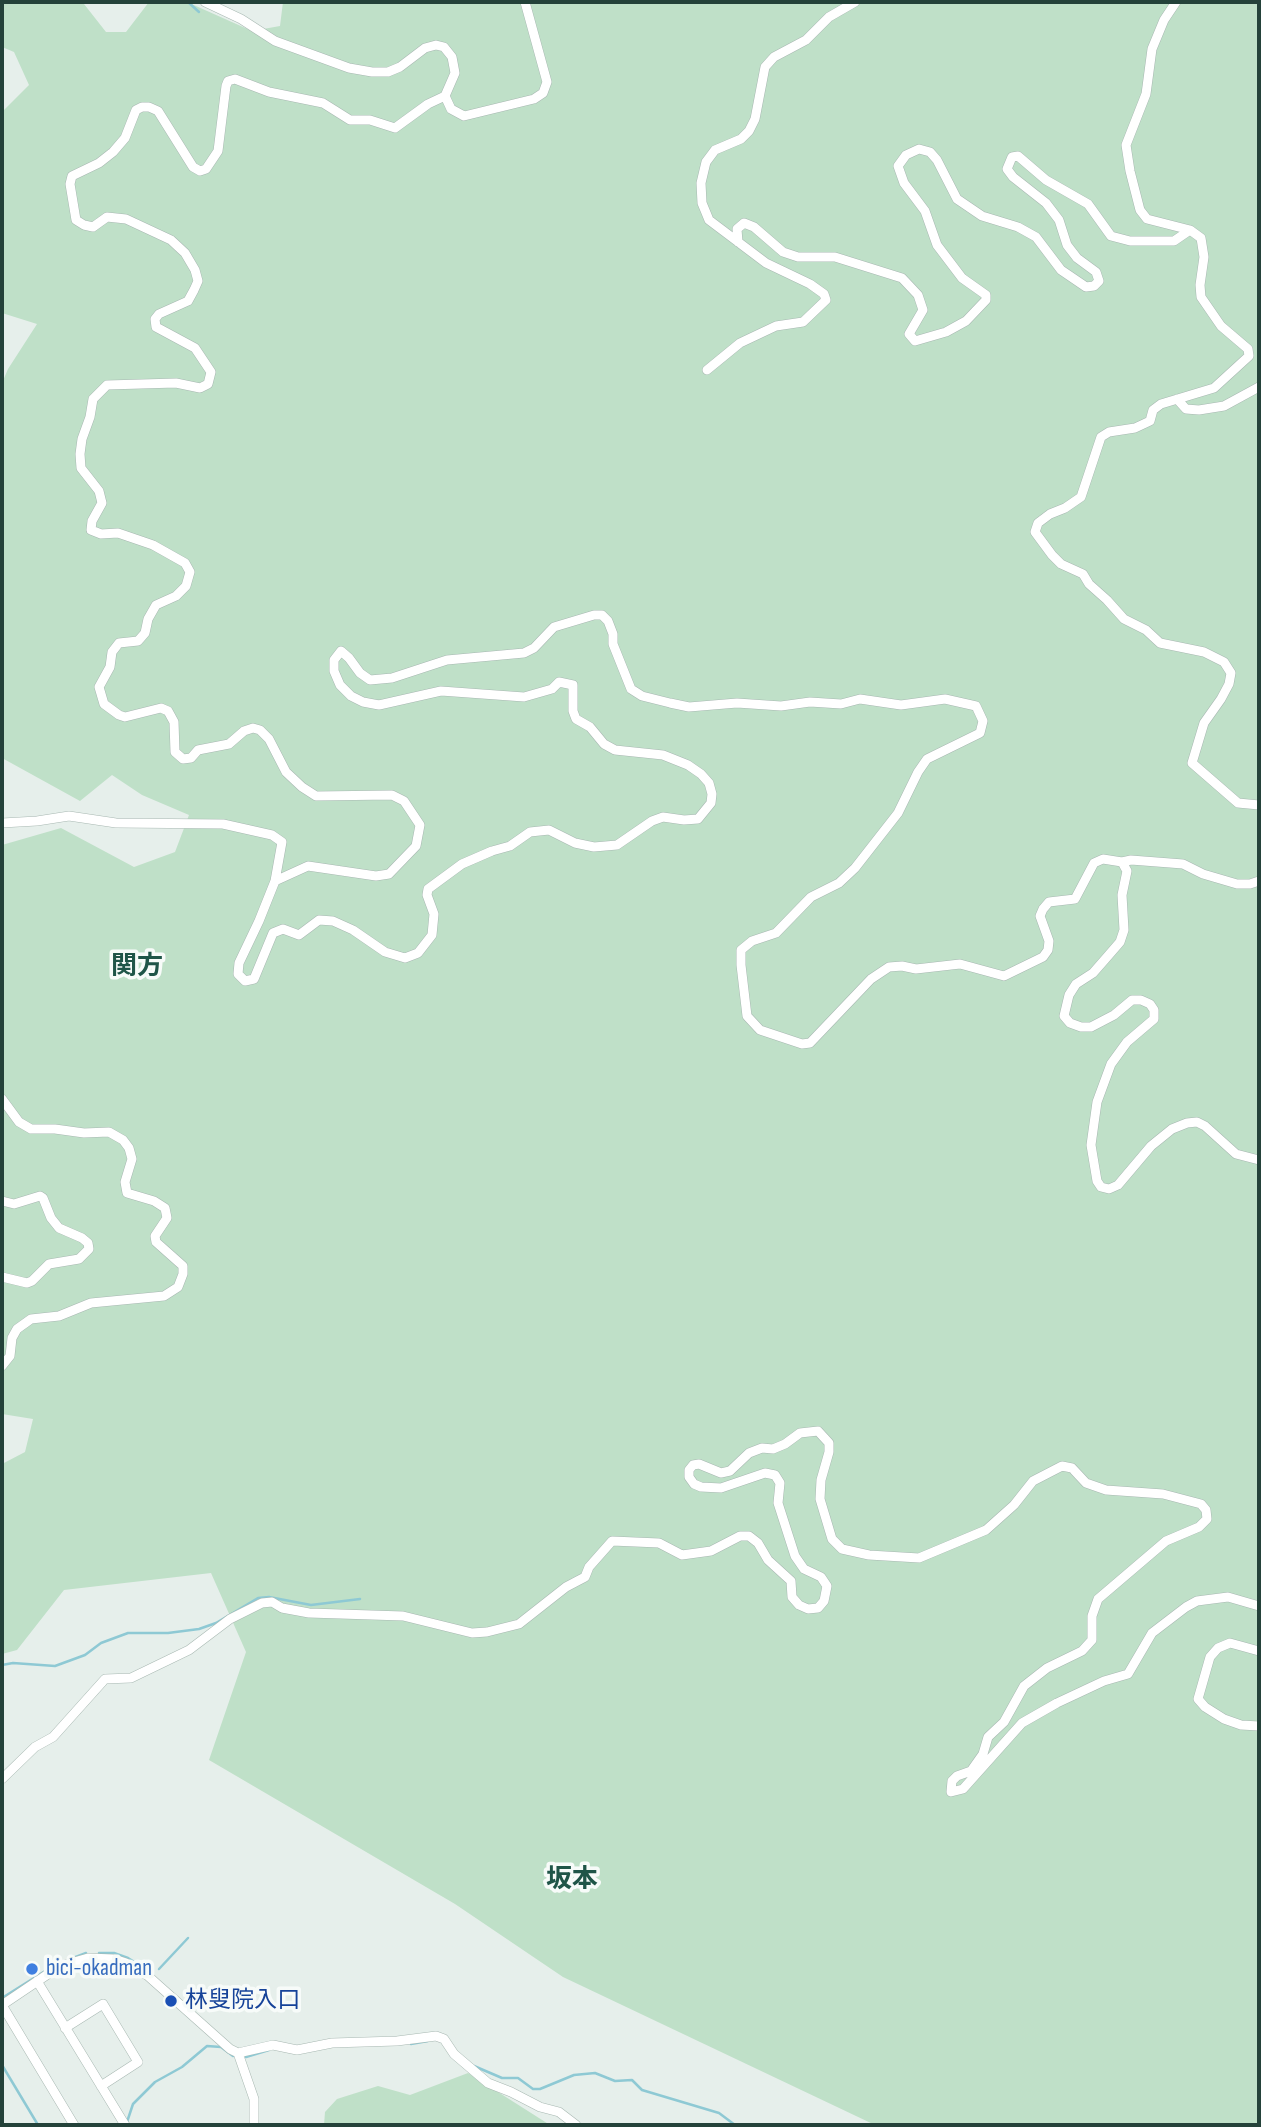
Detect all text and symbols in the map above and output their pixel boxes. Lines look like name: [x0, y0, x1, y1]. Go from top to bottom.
district label: 関方: [111, 951, 163, 983]
district label: 坂本: [546, 1864, 598, 1896]
place label: bici-okadman: [46, 1955, 152, 1983]
marker: bici-okadman: [24, 1961, 40, 1977]
place label: 林叟院入口: [185, 1987, 300, 2015]
marker: 林叟院入口: [163, 1993, 179, 2009]

